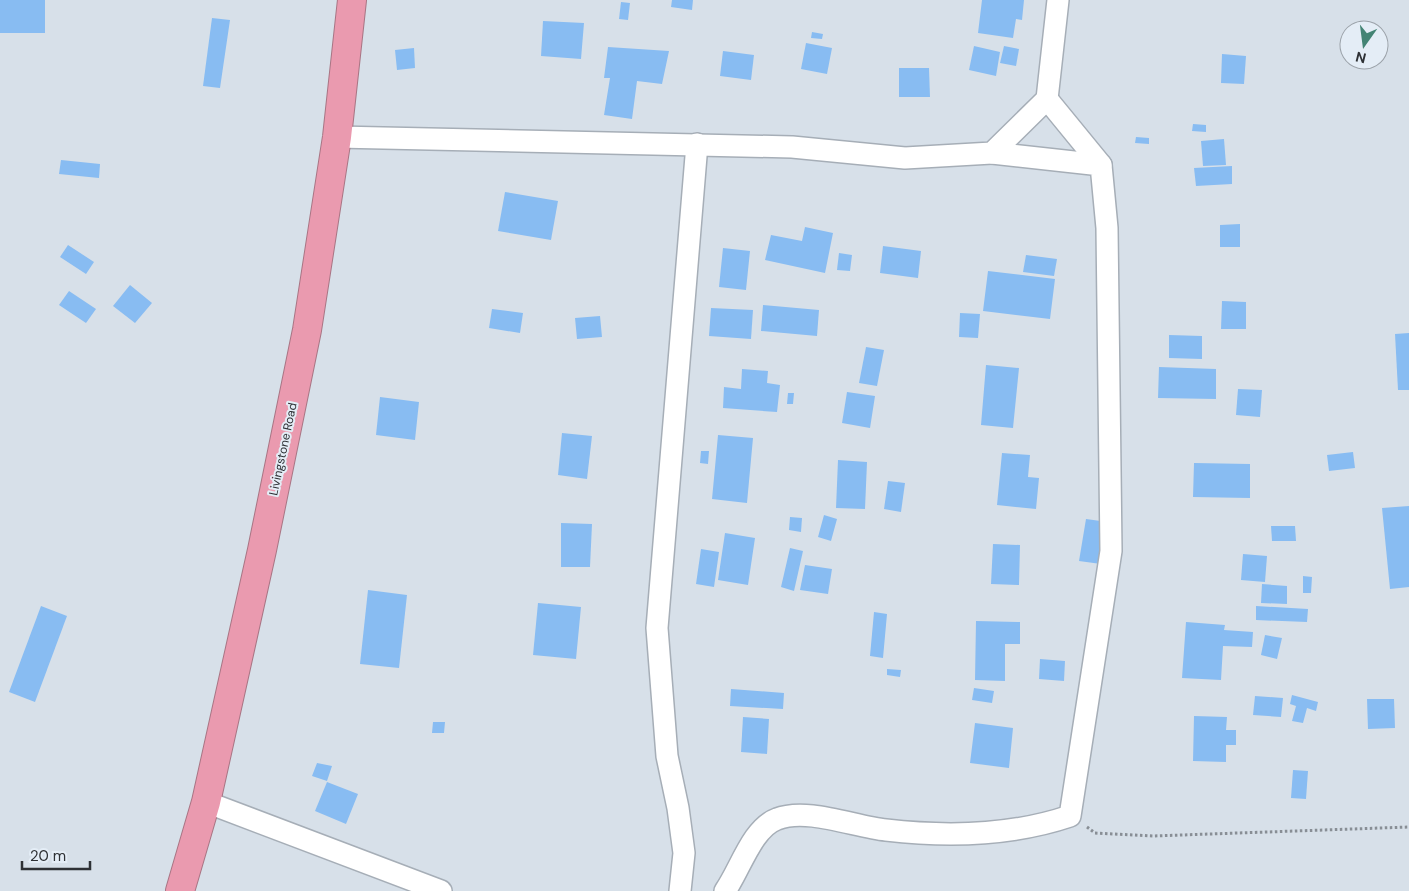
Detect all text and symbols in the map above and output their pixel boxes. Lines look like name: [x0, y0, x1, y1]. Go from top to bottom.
north arrow: [1339, 20, 1389, 70]
text: N: [1354, 48, 1368, 68]
street label: Livingstone Road: [265, 401, 301, 497]
scale bar: [22, 838, 90, 870]
text: 20 m: [30, 846, 66, 866]

